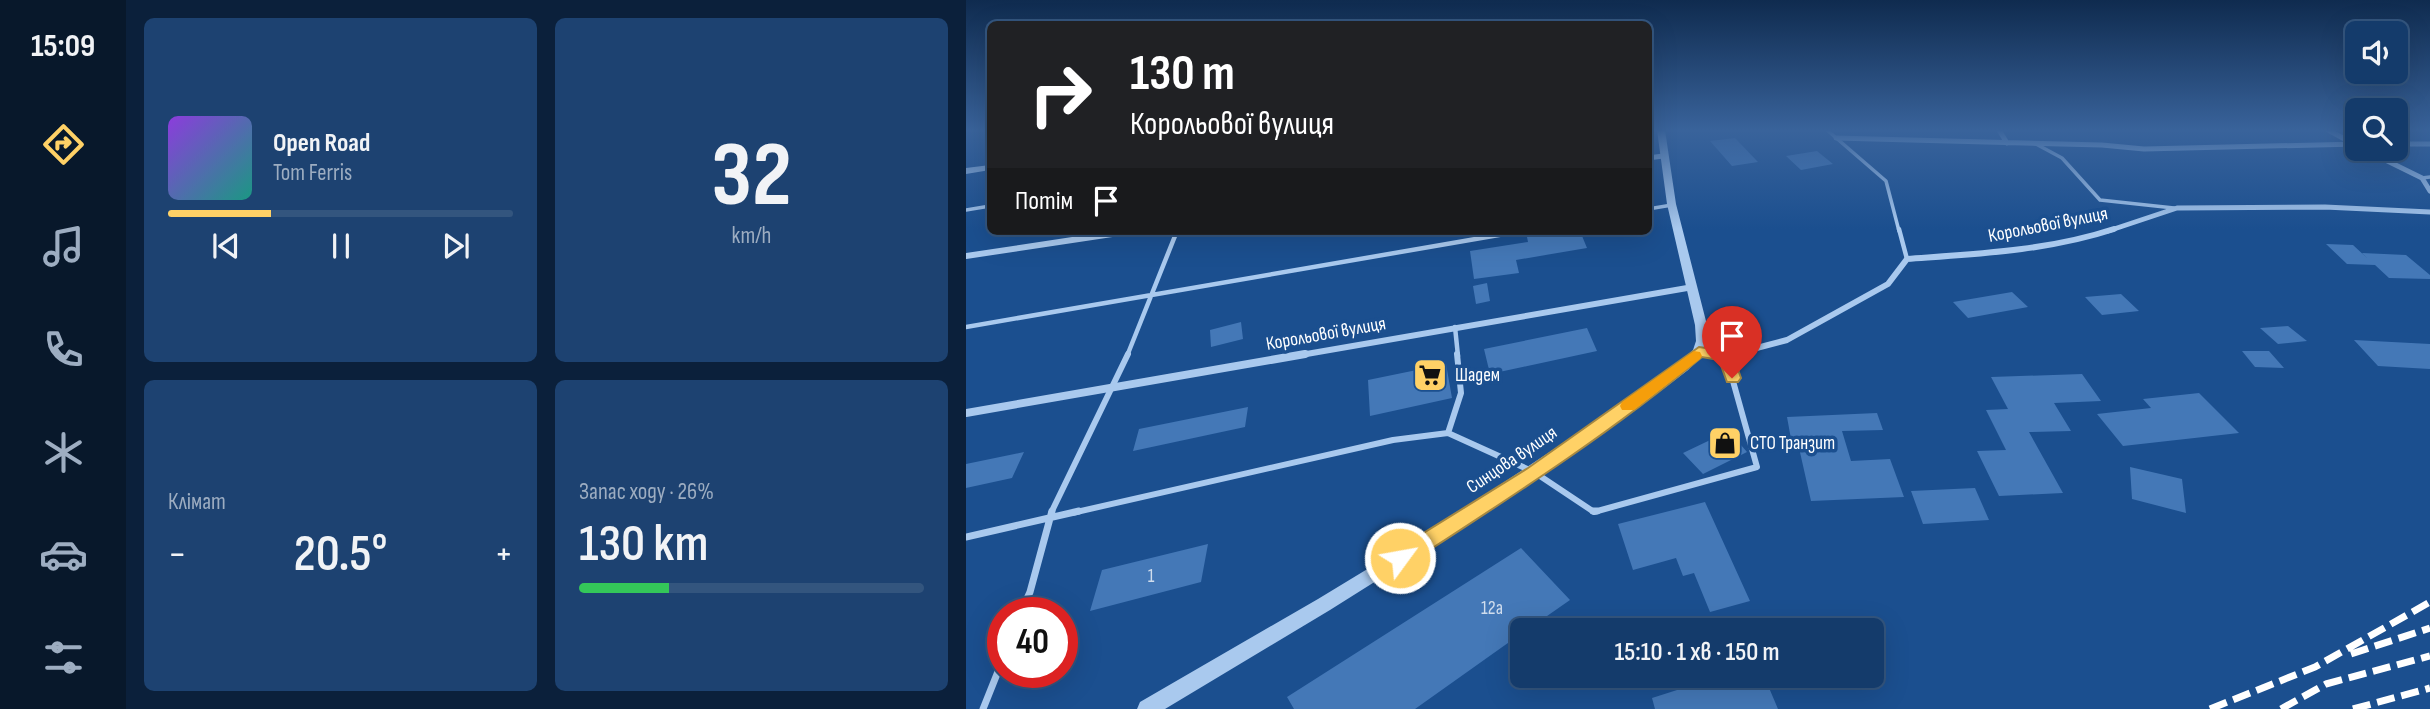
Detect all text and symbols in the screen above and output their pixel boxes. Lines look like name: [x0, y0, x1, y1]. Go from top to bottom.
map controls: [2345, 21, 2408, 161]
button: sound: [2345, 21, 2408, 84]
text: 15:09: [31, 27, 95, 66]
text: 130 m: [1130, 45, 1235, 104]
icon: right: [1015, 49, 1106, 140]
button: search: [2345, 98, 2408, 161]
text: Корольової вулиця: [1130, 105, 1334, 144]
icon: directions: [39, 120, 88, 169]
text: 32: [711, 122, 792, 231]
text: Open Road: [273, 128, 370, 159]
text: Tom Ferris: [273, 159, 352, 187]
icon: arrive: [1087, 182, 1125, 220]
text: Потім: [1015, 186, 1073, 217]
street label: Корольової вулиця: [1986, 202, 2110, 248]
icon: music: [39, 222, 88, 271]
text: km/h: [732, 222, 771, 250]
icon: previous: [207, 227, 245, 265]
icon: pause: [322, 227, 360, 265]
icon: next: [437, 227, 475, 265]
pin: [1702, 306, 1762, 378]
street label: Корольової вулиця: [1264, 312, 1388, 356]
icon: arrive: [1713, 317, 1751, 355]
icon: phone: [39, 325, 88, 374]
supermarket icon: Шадем: [1411, 356, 1449, 394]
place label: Шадем: [1455, 364, 1500, 387]
street label: Синцова вулиця: [1462, 421, 1562, 499]
shop icon: СТО Транзит: [1706, 424, 1744, 462]
icon: climate: [39, 428, 88, 477]
place label: СТО Транзит: [1750, 432, 1835, 455]
text: Запас ходу · 26%: [579, 478, 714, 506]
text: Клімат: [168, 488, 226, 516]
text: 130 km: [579, 513, 708, 576]
position arrow: [1363, 521, 1437, 595]
text: 20.5°: [294, 523, 387, 586]
icon: car: [39, 530, 88, 579]
text: −: [168, 532, 187, 577]
text: +: [494, 532, 513, 577]
house number: 1: [1148, 565, 1155, 588]
speed limit sign: 40: [987, 597, 1078, 688]
house number: 12а: [1481, 597, 1503, 620]
icon: filters: [39, 633, 88, 682]
text: 15:10 · 1 хв · 150 m: [1614, 637, 1780, 668]

